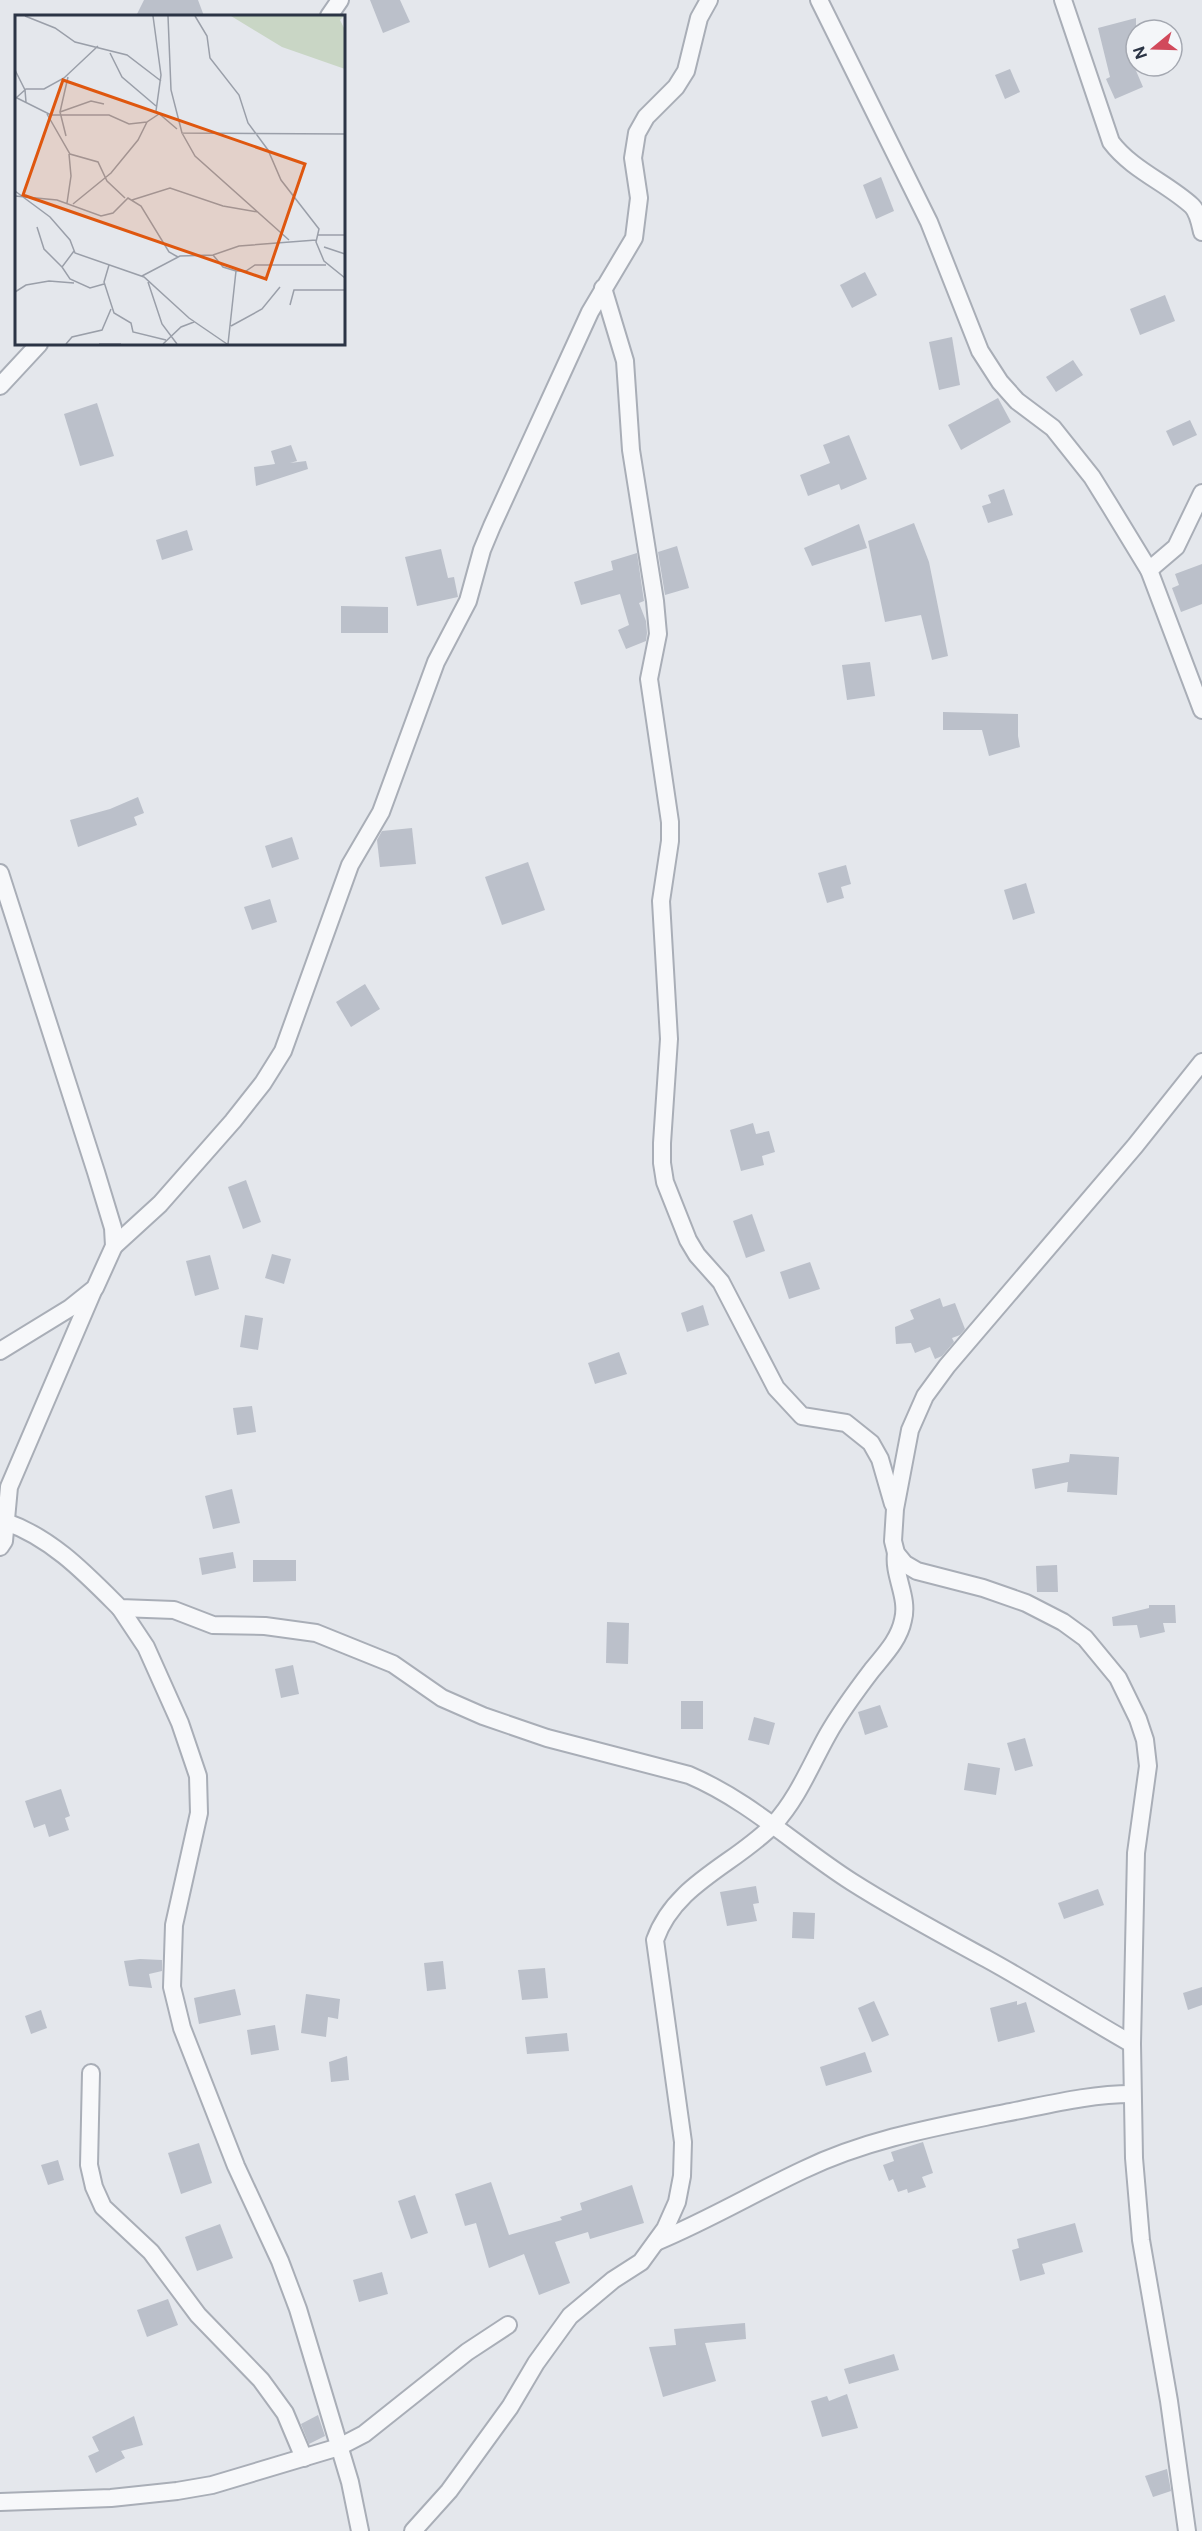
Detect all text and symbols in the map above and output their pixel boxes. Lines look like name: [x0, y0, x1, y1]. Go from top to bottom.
inset map: [15, 15, 345, 345]
north arrow: [1124, 18, 1184, 78]
text: N: [1129, 44, 1151, 62]

